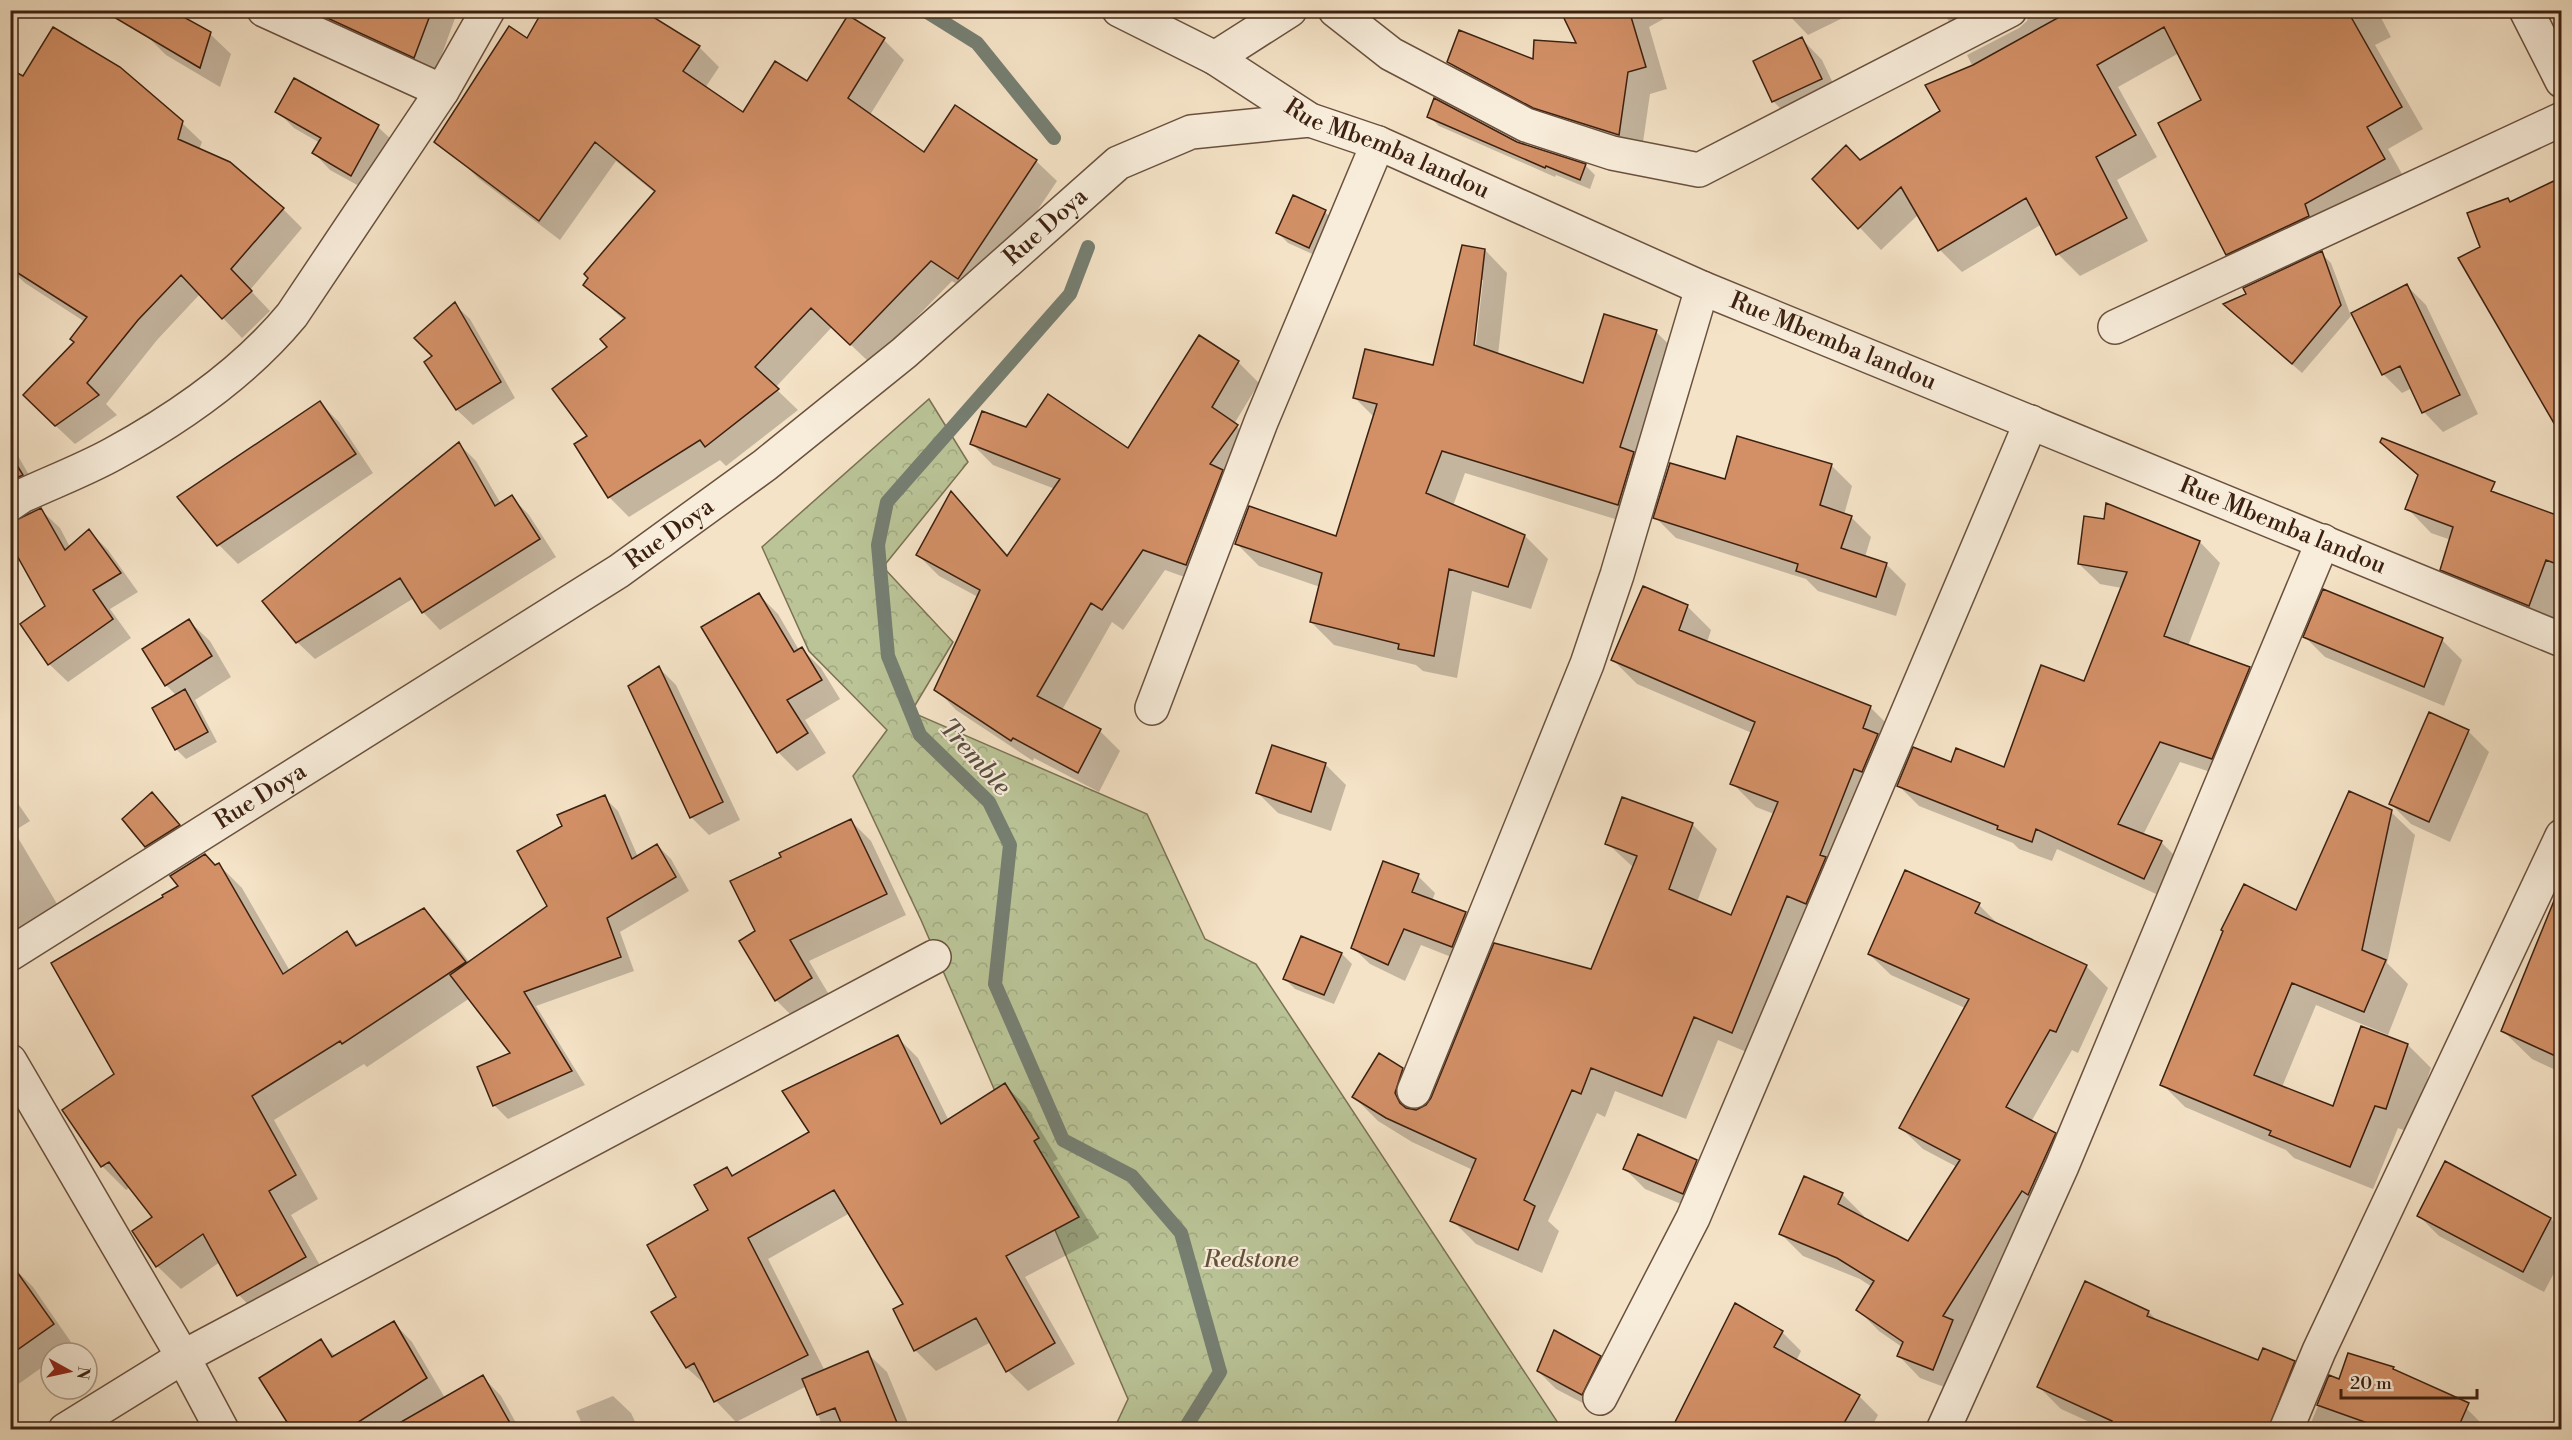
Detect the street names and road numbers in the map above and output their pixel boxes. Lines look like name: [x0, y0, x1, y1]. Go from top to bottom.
street label: Rue Mbemba landou: [1278, 92, 1495, 206]
street label: Rue Doya: [997, 181, 1095, 272]
street label: Rue Mbemba landou: [1725, 286, 1941, 397]
street label: Rue Mbemba landou: [2175, 470, 2391, 581]
street label: Rue Doya: [619, 491, 721, 577]
street label: Rue Doya: [209, 756, 313, 836]

